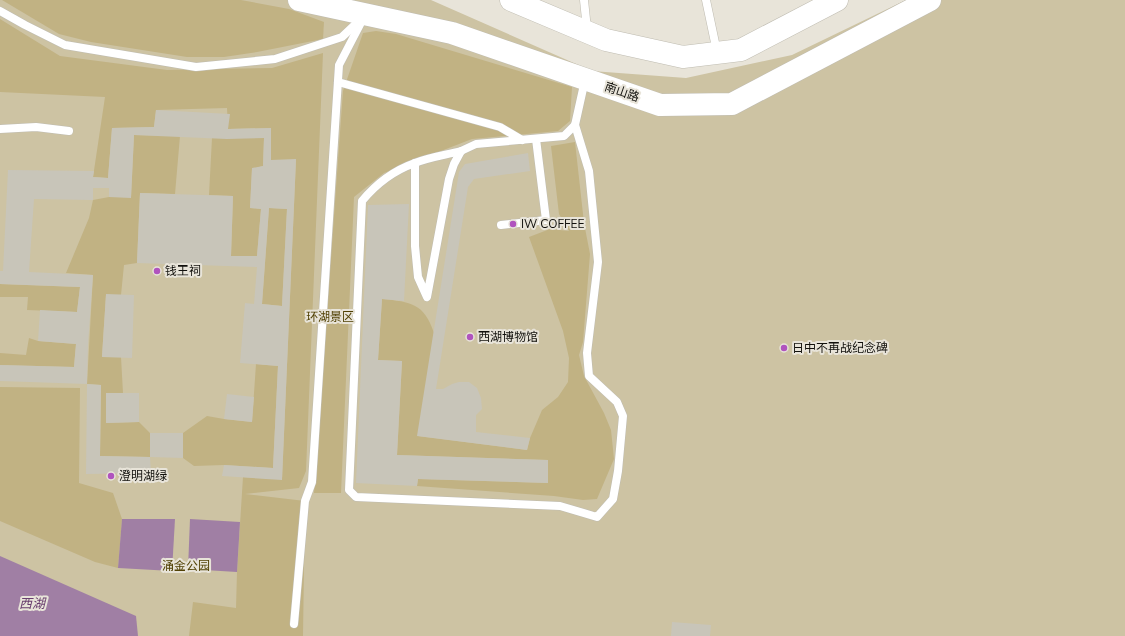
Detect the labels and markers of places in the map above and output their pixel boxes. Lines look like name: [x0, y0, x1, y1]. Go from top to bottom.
place label: IW COFFEE: [521, 216, 585, 232]
marker: IW COFFEE: [508, 219, 518, 229]
place label: 钱王祠: [165, 263, 201, 279]
marker: 钱王祠: [152, 266, 162, 276]
place label: 西湖博物馆: [478, 329, 538, 345]
marker: 西湖博物馆: [465, 332, 475, 342]
place label: 日中不再战纪念碑: [792, 340, 888, 356]
marker: 日中不再战纪念碑: [779, 343, 789, 353]
place label: 澄明湖绿: [119, 468, 167, 484]
marker: 澄明湖绿: [106, 471, 116, 481]

